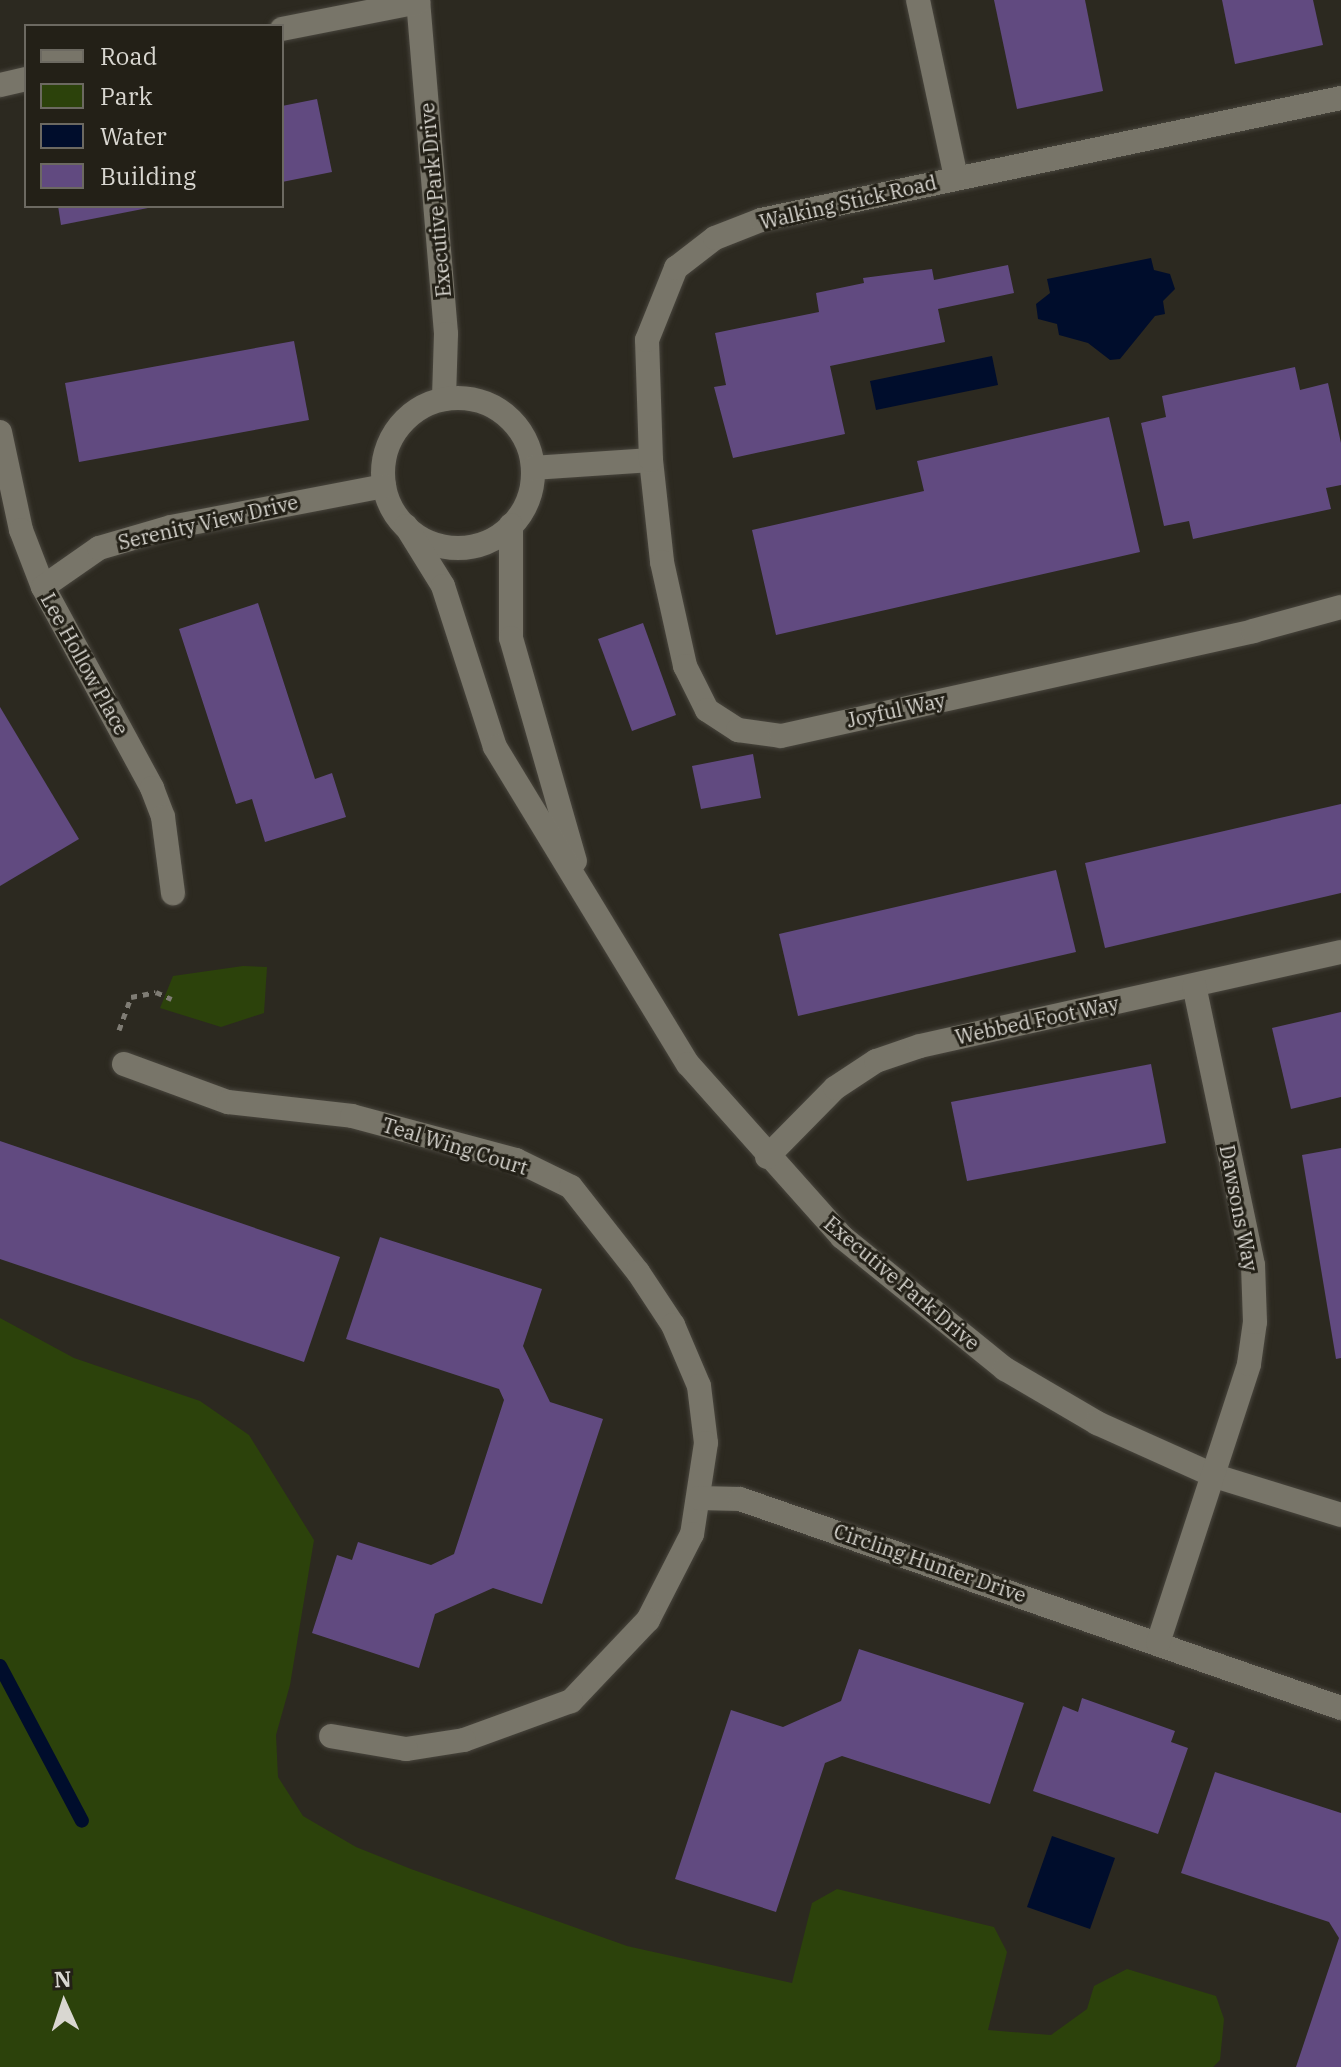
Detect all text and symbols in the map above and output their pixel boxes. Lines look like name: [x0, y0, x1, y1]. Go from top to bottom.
legend: [24, 24, 284, 208]
text: Road: [100, 40, 157, 72]
text: Park: [100, 80, 152, 112]
street label: Executive Park Drive: [415, 102, 455, 298]
text: Water: [100, 120, 167, 152]
text: Building: [100, 160, 196, 192]
street label: Walking Stick Road: [757, 170, 939, 234]
street label: Serenity View Drive: [116, 490, 300, 554]
street label: Lee Hollow Place: [36, 589, 134, 739]
street label: Joyful Way: [844, 688, 948, 732]
street label: Webbed Foot Way: [953, 991, 1121, 1049]
street label: Teal Wing Court: [379, 1112, 531, 1180]
street label: Dawsons Way: [1215, 1143, 1263, 1273]
street label: Executive Park Drive: [820, 1211, 984, 1355]
street label: Circling Hunter Drive: [831, 1519, 1029, 1607]
north arrow: [24, 1963, 104, 2043]
text: N: [53, 1964, 72, 1993]

